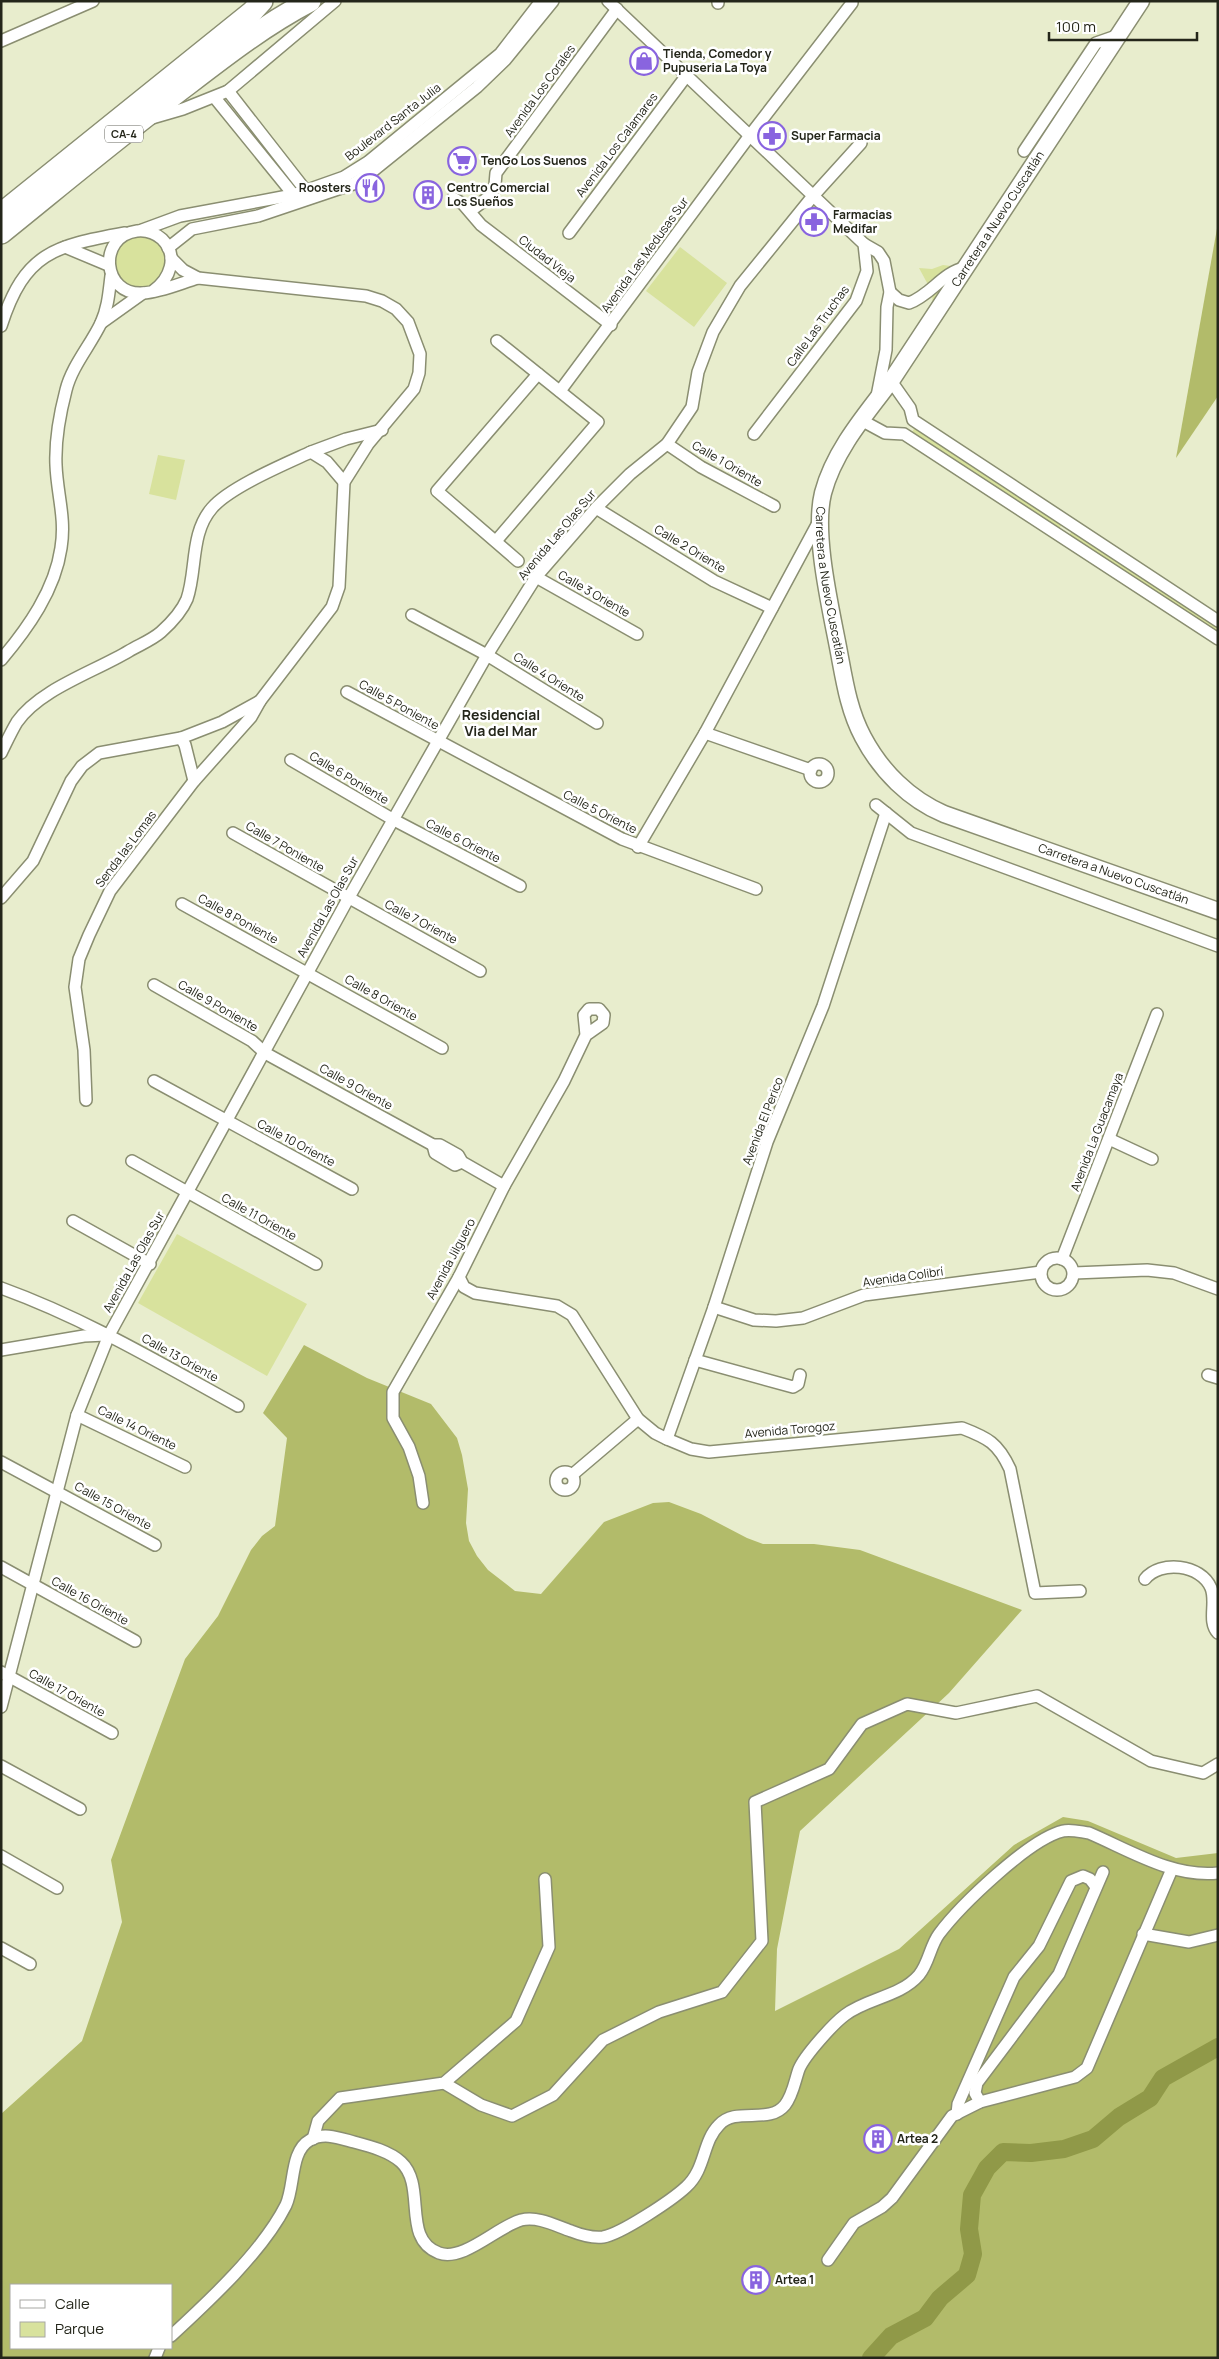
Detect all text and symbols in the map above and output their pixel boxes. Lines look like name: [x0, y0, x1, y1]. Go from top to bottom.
scale bar: [1049, 10, 1196, 42]
text: 100 m: [1056, 16, 1096, 37]
street label: Avenida Los Corales: [500, 41, 579, 140]
place label: Tienda, Comedor y Pupuseria La Toya: [663, 45, 772, 76]
shop icon: Tienda, Comedor y Pupuseria La Toya: [629, 46, 659, 76]
street label: Boulevard Santa Julia: [341, 79, 444, 164]
street label: Avenida Los Calamares: [572, 89, 662, 200]
pharmacy icon: Super Farmacia: [757, 121, 787, 151]
road number: CA-4: [105, 126, 143, 142]
place label: Super Farmacia: [791, 127, 881, 144]
supermarket icon: TenGo Los Suenos: [447, 146, 477, 176]
street label: Carretera a Nuevo Cuscatlán: [947, 148, 1048, 290]
place label: TenGo Los Suenos: [481, 152, 587, 169]
restaurant icon: Roosters: [355, 173, 385, 203]
place label: Roosters: [299, 179, 351, 196]
place label: Centro Comercial Los Sueños: [447, 179, 549, 210]
building icon: Centro Comercial Los Sueños: [413, 180, 443, 210]
street label: Avenida Las Medusas Sur: [597, 193, 693, 316]
place label: Farmacias Medifar: [833, 206, 892, 237]
pharmacy icon: Farmacias Medifar: [799, 207, 829, 237]
street label: Ciudad Vieja: [515, 231, 579, 286]
street label: Calle Las Truchas: [782, 282, 853, 370]
street label: Calle 1 Oriente: [689, 437, 766, 491]
street label: Avenida Las Olas Sur: [514, 485, 600, 583]
street label: Carretera a Nuevo Cuscatlán: [812, 506, 850, 665]
street label: Calle 2 Oriente: [651, 520, 729, 577]
street label: Calle 3 Oriente: [555, 566, 633, 621]
street label: Calle 4 Oriente: [510, 648, 588, 705]
street label: Calle 5 Poniente: [356, 675, 442, 734]
district label: Residencial Via del Mar: [462, 705, 540, 740]
street label: Calle 6 Poniente: [306, 747, 392, 808]
street label: Calle 5 Oriente: [560, 786, 640, 838]
street label: Senda las Lomas: [91, 807, 160, 891]
street label: Calle 6 Oriente: [423, 814, 503, 867]
street label: Calle 7 Poniente: [243, 817, 328, 876]
street label: Carretera a Nuevo Cuscatlán: [1036, 839, 1191, 908]
street label: Avenida Las Olas Sur: [293, 853, 363, 960]
street label: Calle 8 Poniente: [195, 889, 281, 948]
street label: Calle 7 Oriente: [382, 895, 461, 948]
street label: Calle 8 Oriente: [342, 970, 421, 1025]
street label: Calle 9 Poniente: [175, 976, 261, 1035]
street label: Calle 9 Oriente: [316, 1059, 396, 1114]
street label: Avenida La Guacamaya: [1066, 1070, 1127, 1194]
street label: Avenida El Perico: [738, 1074, 787, 1167]
street label: Calle 10 Oriente: [254, 1115, 338, 1170]
street label: Calle 11 Oriente: [219, 1189, 300, 1244]
street label: Avenida Las Olas Sur: [99, 1208, 169, 1315]
street label: Avenida Jilguero: [422, 1215, 479, 1302]
street label: Avenida Colibrí: [861, 1262, 945, 1291]
street label: Calle 13 Oriente: [139, 1329, 222, 1386]
street label: Calle 14 Oriente: [95, 1401, 179, 1454]
street label: Avenida Torogoz: [744, 1417, 836, 1442]
street label: Calle 15 Oriente: [72, 1477, 155, 1534]
street label: Calle 16 Oriente: [48, 1572, 132, 1629]
street label: Calle 17 Oriente: [26, 1665, 108, 1721]
building icon: Artea 2: [863, 2124, 893, 2154]
place label: Artea 2: [897, 2130, 938, 2147]
building icon: Artea 1: [741, 2265, 771, 2295]
place label: Artea 1: [775, 2271, 814, 2288]
legend: [10, 2284, 172, 2349]
text: Calle: [55, 2293, 90, 2314]
text: Parque: [55, 2318, 104, 2339]

